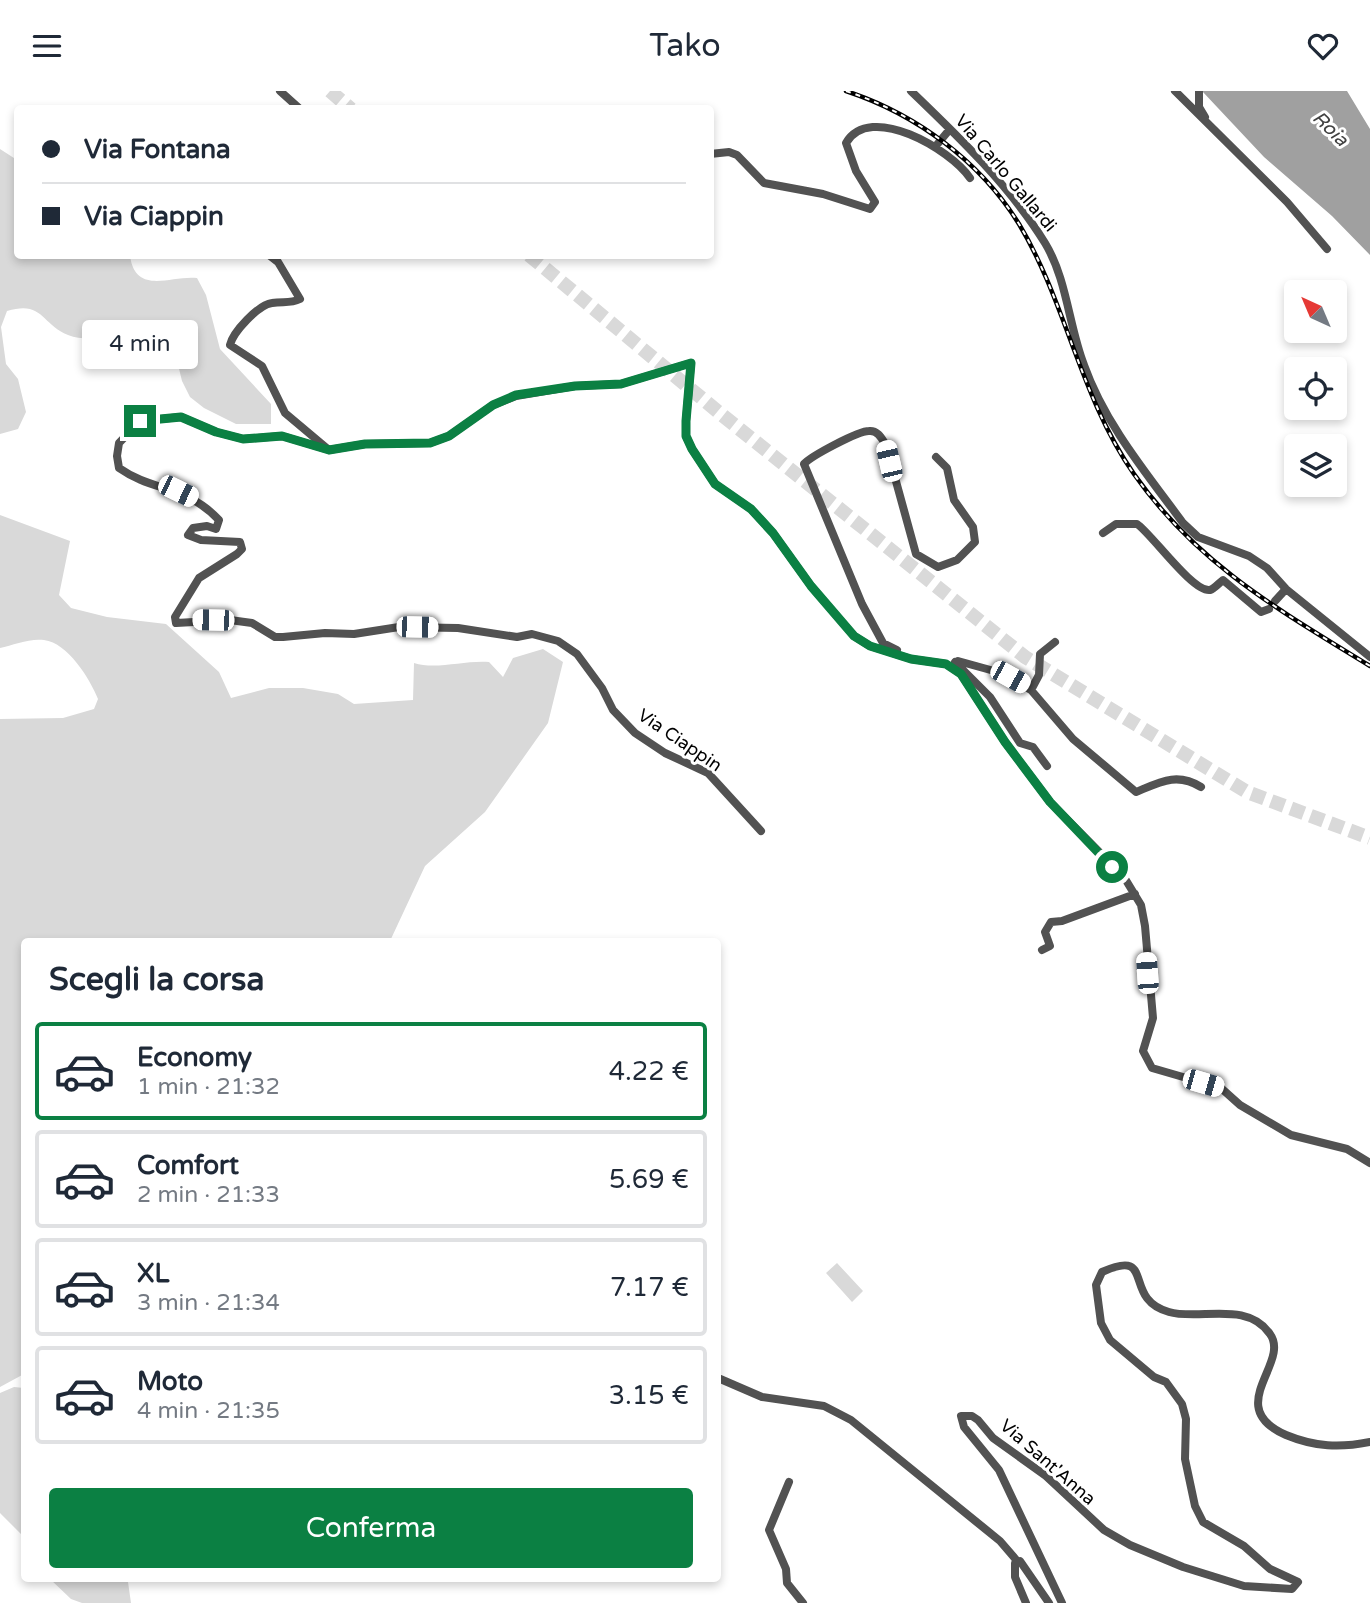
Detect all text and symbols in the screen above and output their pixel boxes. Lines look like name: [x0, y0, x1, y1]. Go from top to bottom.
icon: menu: [28, 27, 66, 65]
text: Tako: [649, 27, 721, 65]
icon: heart: [1304, 27, 1342, 65]
water label: Roia: [1308, 107, 1353, 152]
street label: Via Carlo Gallardi: [950, 110, 1062, 236]
text: Via Fontana: [84, 134, 231, 165]
text: Via Ciappin: [84, 201, 224, 232]
north arrow: [1284, 280, 1348, 343]
map controls: [1284, 280, 1347, 497]
callout: 4 min: [82, 320, 198, 369]
text: 4 min: [109, 330, 171, 358]
button: locate: [1284, 357, 1347, 420]
route end: [124, 405, 156, 437]
button: layers: [1284, 434, 1347, 497]
car: [875, 438, 904, 484]
car: [155, 472, 202, 510]
car: [192, 609, 235, 631]
car: [396, 616, 439, 638]
car: [987, 658, 1034, 696]
street label: Via Ciappin: [634, 704, 726, 776]
route start: [1096, 851, 1128, 883]
car: [1136, 951, 1159, 995]
text: Scegli la corsa: [49, 961, 264, 999]
icon: car: [53, 1040, 116, 1103]
text: Economy: [137, 1042, 252, 1073]
text: 4.22 €: [609, 1056, 689, 1087]
car: [1180, 1067, 1227, 1099]
text: 1 min · 21:32: [137, 1073, 280, 1101]
icon: car: [53, 1148, 116, 1211]
text: Comfort: [137, 1150, 239, 1181]
text: 5.69 €: [609, 1164, 689, 1195]
text: 2 min · 21:33: [137, 1181, 280, 1209]
icon: car: [53, 1256, 116, 1319]
text: XL: [137, 1258, 169, 1289]
text: 7.17 €: [610, 1272, 689, 1303]
text: 3 min · 21:34: [137, 1289, 280, 1317]
icon: car: [53, 1364, 116, 1427]
text: Moto: [137, 1366, 203, 1397]
text: 3.15 €: [609, 1380, 689, 1411]
text: 4 min · 21:35: [137, 1397, 280, 1425]
street label: Via Sant'Anna: [996, 1414, 1100, 1510]
button: Conferma: [49, 1488, 693, 1568]

